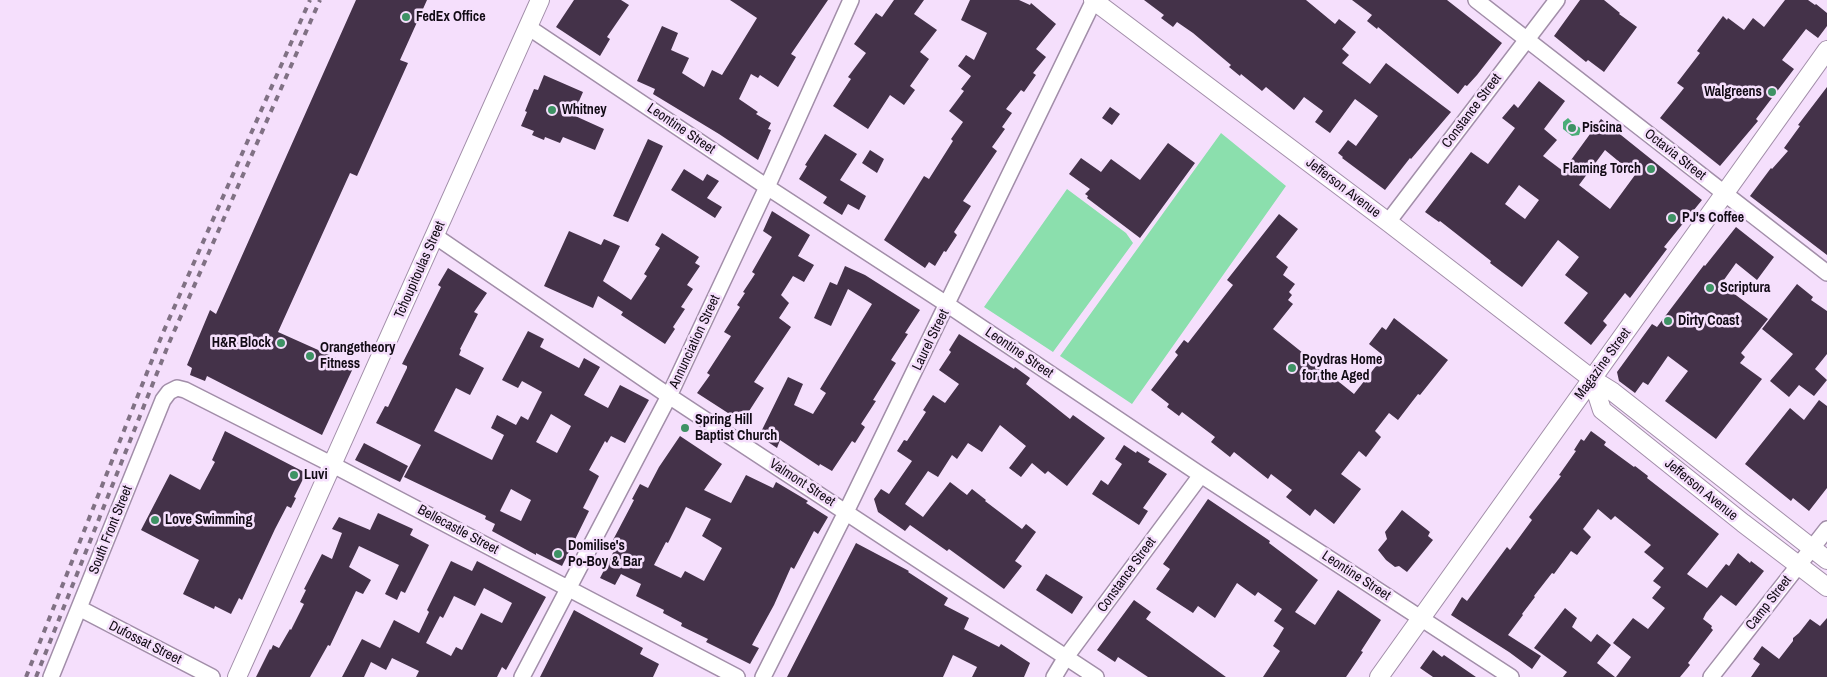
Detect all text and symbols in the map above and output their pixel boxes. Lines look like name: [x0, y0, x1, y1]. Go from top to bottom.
place label: FedEx Office: [416, 9, 486, 25]
marker: FedEx Office: [400, 11, 412, 23]
street label: Constance Street: [1439, 71, 1505, 151]
place label: Walgreens: [1704, 84, 1762, 100]
marker: Walgreens: [1766, 86, 1778, 98]
street label: Leontine Street: [644, 100, 718, 158]
place label: Whitney: [562, 102, 607, 118]
marker: Whitney: [546, 104, 558, 116]
place label: Piscina: [1582, 120, 1622, 136]
marker: Piscina: [1566, 122, 1578, 134]
street label: Octavia Street: [1641, 126, 1709, 184]
street label: Jefferson Avenue: [1302, 155, 1384, 221]
place label: Flaming Torch: [1563, 161, 1641, 177]
marker: Flaming Torch: [1645, 163, 1657, 175]
place label: PJ's Coffee: [1682, 210, 1744, 226]
marker: PJ's Coffee: [1666, 212, 1678, 224]
street label: Tchoupitoulas Street: [391, 219, 449, 321]
place label: Scriptura: [1720, 280, 1770, 296]
marker: Scriptura: [1704, 282, 1716, 294]
street label: Annunciation Street: [666, 292, 724, 392]
street label: Laurel Street: [909, 307, 953, 373]
place label: Dirty Coast: [1678, 313, 1739, 329]
marker: Dirty Coast: [1662, 315, 1674, 327]
street label: Leontine Street: [982, 324, 1056, 382]
street label: Magazine Street: [1571, 325, 1635, 403]
place label: H&R Block: [212, 335, 271, 351]
marker: H&R Block: [275, 337, 287, 349]
place label: Orangetheory Fitness: [320, 340, 395, 372]
marker: Orangetheory Fitness: [304, 350, 316, 362]
place label: Poydras Home for the Aged: [1302, 352, 1382, 384]
marker: Poydras Home for the Aged: [1286, 362, 1298, 374]
place label: Spring Hill Baptist Church: [695, 412, 777, 444]
marker: Spring Hill Baptist Church: [679, 422, 691, 434]
street label: Jefferson Avenue: [1661, 455, 1741, 525]
street label: Valmont Street: [766, 456, 838, 510]
place label: Luvi: [304, 467, 328, 483]
marker: Luvi: [288, 469, 300, 481]
street label: South Front Street: [86, 483, 136, 577]
street label: Bellecastle Street: [415, 502, 501, 558]
place label: Love Swimming: [165, 512, 252, 528]
marker: Love Swimming: [149, 514, 161, 526]
street label: Constance Street: [1094, 534, 1160, 616]
place label: Domilise's Po-Boy & Bar: [568, 538, 642, 570]
marker: Domilise's Po-Boy & Bar: [552, 548, 564, 560]
street label: Leontine Street: [1319, 548, 1393, 604]
street label: Camp Street: [1743, 572, 1795, 634]
street label: Dufossat Street: [106, 618, 184, 668]

